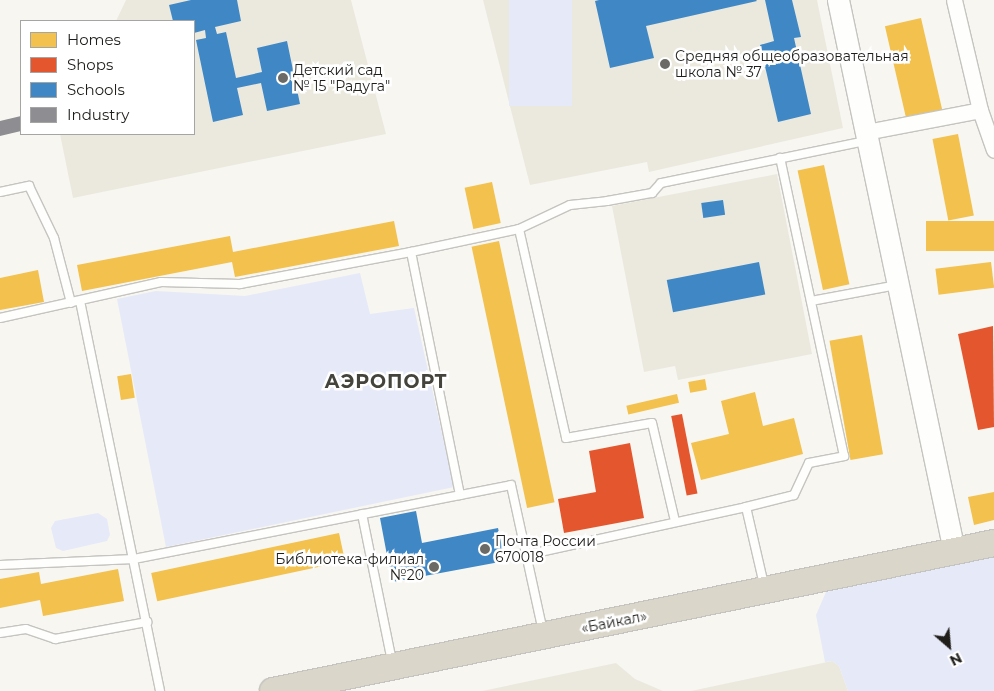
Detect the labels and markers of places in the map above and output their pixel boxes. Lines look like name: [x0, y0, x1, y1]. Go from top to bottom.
place label: Средняя общеобразовательная школа № 37: [675, 48, 909, 80]
marker: Средняя общеобразовательная школа № 37: [659, 58, 671, 70]
place label: Детский сад № 15 "Радуга": [293, 62, 390, 94]
marker: Детский сад № 15 "Радуга": [277, 72, 289, 84]
place label: Почта России 670018: [495, 533, 596, 566]
marker: Почта России 670018: [479, 543, 491, 555]
place label: Библиотека-филиал №20: [275, 551, 424, 584]
marker: Библиотека-филиал №20: [428, 561, 440, 573]

